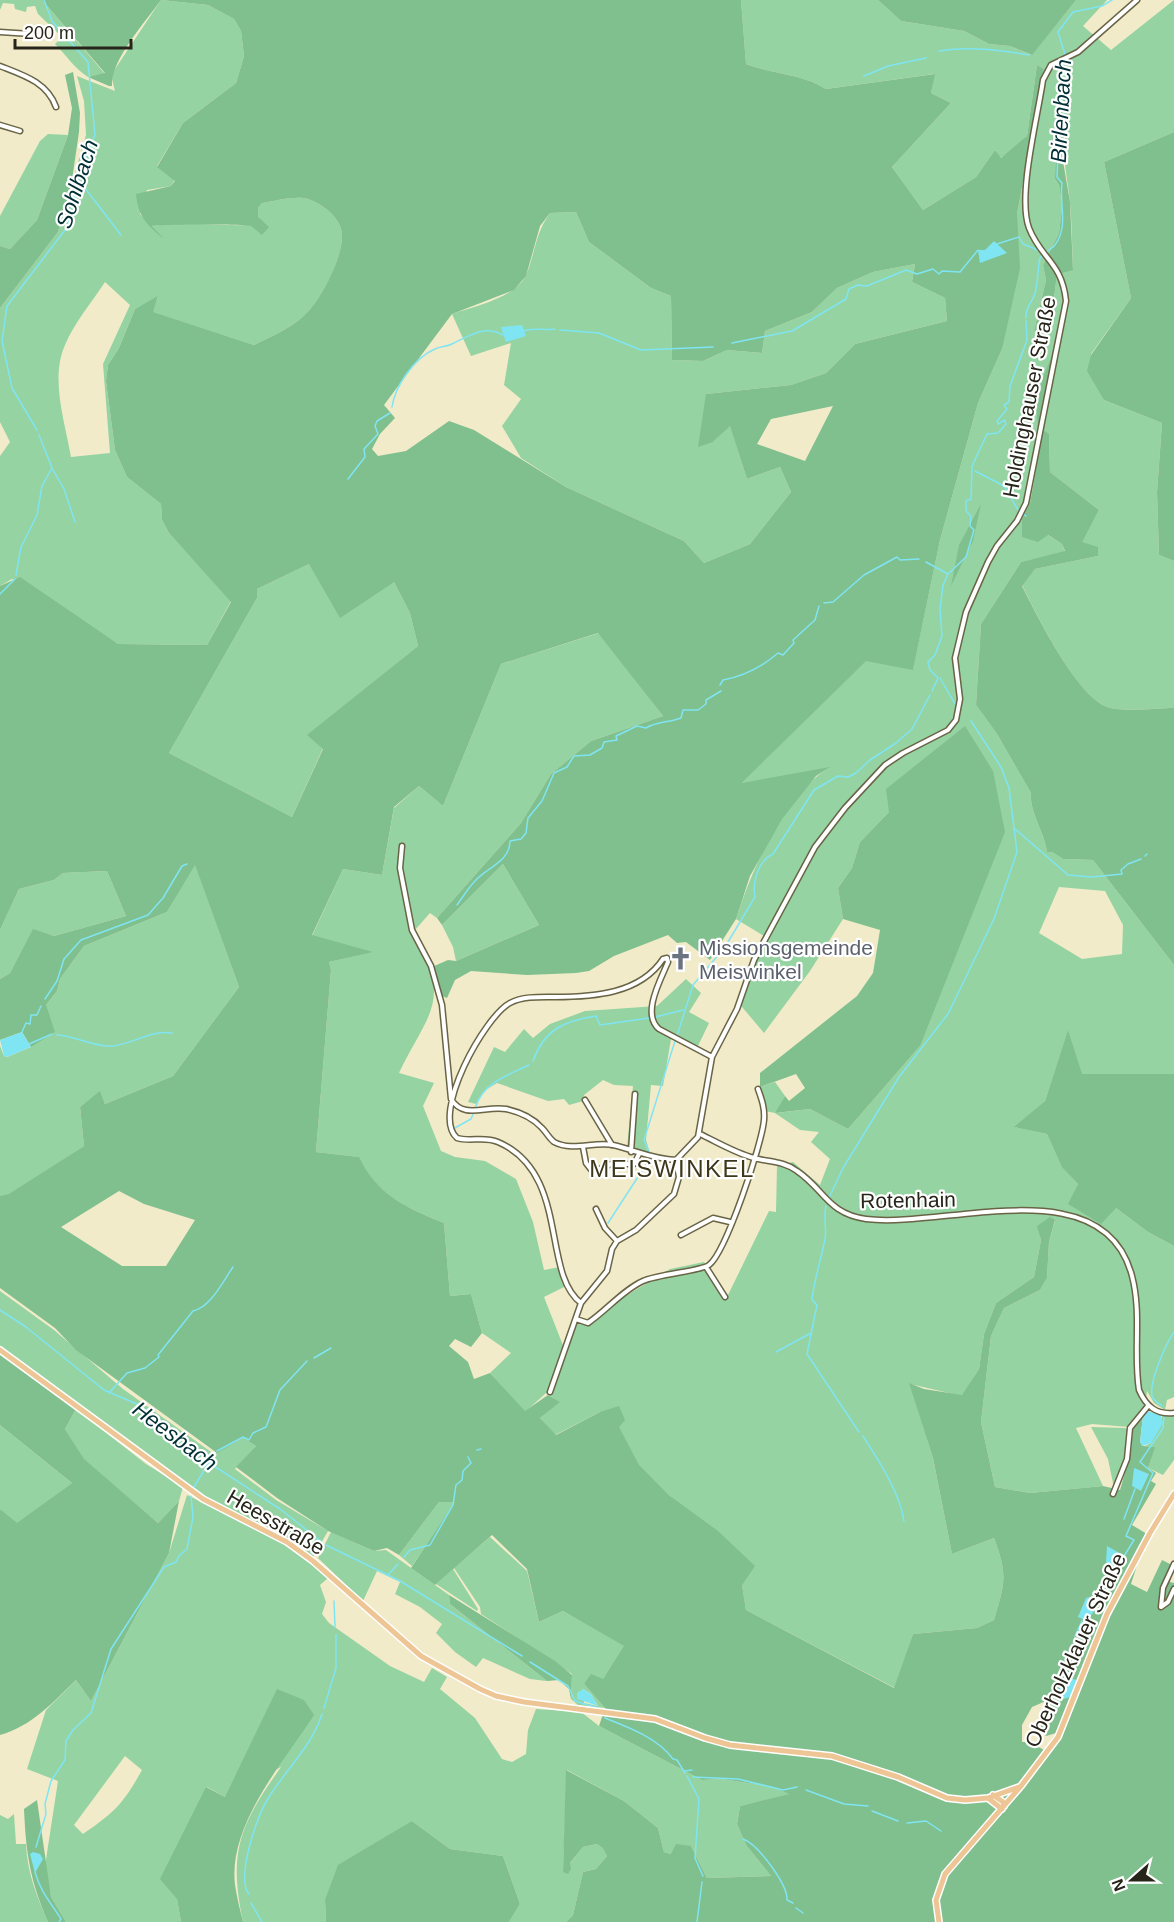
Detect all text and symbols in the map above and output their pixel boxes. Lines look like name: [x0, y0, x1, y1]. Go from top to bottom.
scale bar: [15, 12, 130, 50]
text: 200 m: [24, 23, 74, 43]
water label: Birlenbach: [1046, 58, 1076, 164]
water label: Sohlbach: [51, 137, 103, 231]
street label: Holdinghauser Straße: [998, 295, 1060, 499]
place label: Missionsgemeinde Meiswinkel: [699, 936, 873, 983]
church icon: Missionsgemeinde Meiswinkel: [668, 946, 694, 972]
district label: MEISWINKEL: [589, 1155, 755, 1182]
street label: Rotenhain: [860, 1188, 956, 1212]
water label: Heesbach: [128, 1396, 222, 1476]
street label: Heesstraße: [223, 1485, 329, 1559]
street label: Oberholzklauer Straße: [1020, 1549, 1130, 1751]
north arrow: [1102, 1850, 1162, 1910]
text: N: [1108, 1877, 1128, 1894]

